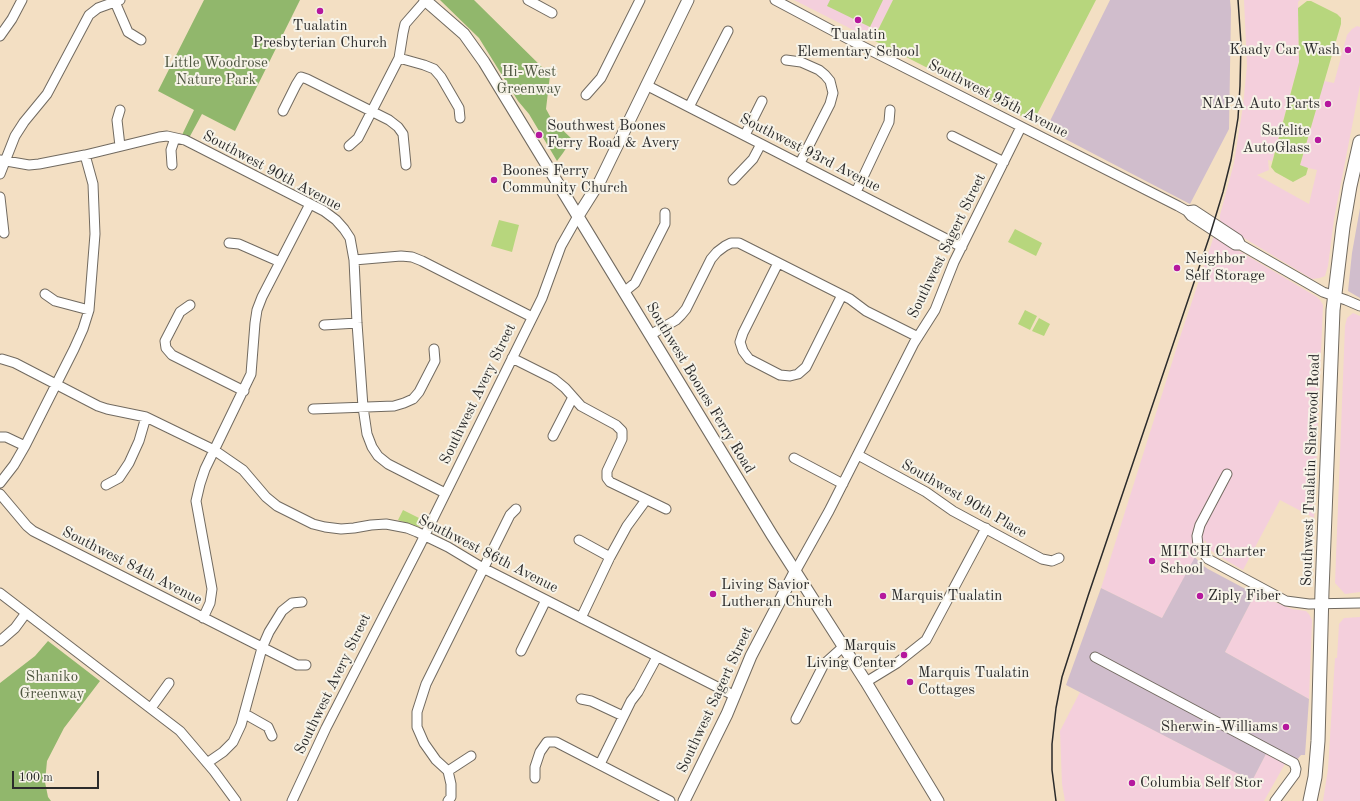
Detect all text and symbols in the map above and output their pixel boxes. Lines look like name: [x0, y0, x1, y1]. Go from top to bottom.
marker: Tualatin Presbyterian Church: [315, 6, 325, 16]
marker: Tualatin Elementary School: [853, 15, 863, 25]
place label: Tualatin Presbyterian Church: [253, 17, 387, 52]
place label: Tualatin Elementary School: [797, 26, 919, 61]
place label: Kaady Car Wash: [1229, 41, 1340, 59]
marker: Kaady Car Wash: [1343, 45, 1353, 55]
park label: Little Woodrose Nature Park: [164, 54, 268, 89]
street label: Southwest 95th Avenue: [925, 56, 1071, 142]
park label: Hi-West Greenway: [496, 63, 562, 98]
place label: NAPA Auto Parts: [1201, 95, 1320, 113]
marker: NAPA Auto Parts: [1323, 99, 1333, 109]
street label: Southwest 93rd Avenue: [737, 110, 883, 196]
place label: Southwest Boones Ferry Road & Avery: [547, 117, 680, 152]
place label: Safelite AutoGlass: [1243, 122, 1310, 157]
street label: Southwest 90th Avenue: [200, 127, 344, 215]
marker: Southwest Boones Ferry Road & Avery: [534, 130, 544, 140]
marker: Safelite AutoGlass: [1313, 135, 1323, 145]
place label: Boones Ferry Community Church: [502, 162, 628, 197]
street label: Southwest Sagert Street: [904, 171, 990, 321]
marker: Boones Ferry Community Church: [489, 175, 499, 185]
place label: Neighbor Self Storage: [1185, 250, 1265, 285]
marker: Neighbor Self Storage: [1172, 263, 1182, 273]
street label: Southwest Boones Ferry Road: [642, 299, 758, 477]
street label: Southwest Avery Street: [436, 321, 520, 467]
street label: Southwest Tualatin Sherwood Road: [1298, 353, 1324, 587]
street label: Southwest 90th Place: [898, 456, 1030, 542]
street label: Southwest 86th Avenue: [415, 511, 561, 597]
street label: Southwest 84th Avenue: [59, 523, 205, 609]
place label: MITCH Charter School: [1160, 543, 1265, 578]
marker: MITCH Charter School: [1147, 556, 1157, 566]
place label: Living Savior Lutheran Church: [721, 576, 832, 611]
place label: Marquis Tualatin: [891, 587, 1002, 605]
place label: Ziply Fiber: [1208, 587, 1281, 605]
marker: Living Savior Lutheran Church: [708, 589, 718, 599]
marker: Marquis Tualatin: [878, 591, 888, 601]
marker: Ziply Fiber: [1195, 591, 1205, 601]
street label: Southwest Avery Street: [291, 611, 375, 757]
street label: Southwest Sagert Street: [673, 624, 757, 776]
place label: Marquis Living Center: [806, 637, 896, 672]
marker: Marquis Living Center: [899, 650, 909, 660]
place label: Marquis Tualatin Cottages: [918, 664, 1029, 699]
park label: Shaniko Greenway: [19, 668, 85, 703]
marker: Marquis Tualatin Cottages: [905, 677, 915, 687]
place label: Sherwin-Williams: [1161, 718, 1278, 736]
marker: Sherwin-Williams: [1281, 722, 1291, 732]
scale bar: [14, 763, 101, 789]
text: 100 m: [19, 772, 53, 784]
place label: Columbia Self Stor: [1140, 774, 1262, 792]
marker: Columbia Self Stor: [1127, 778, 1137, 788]

